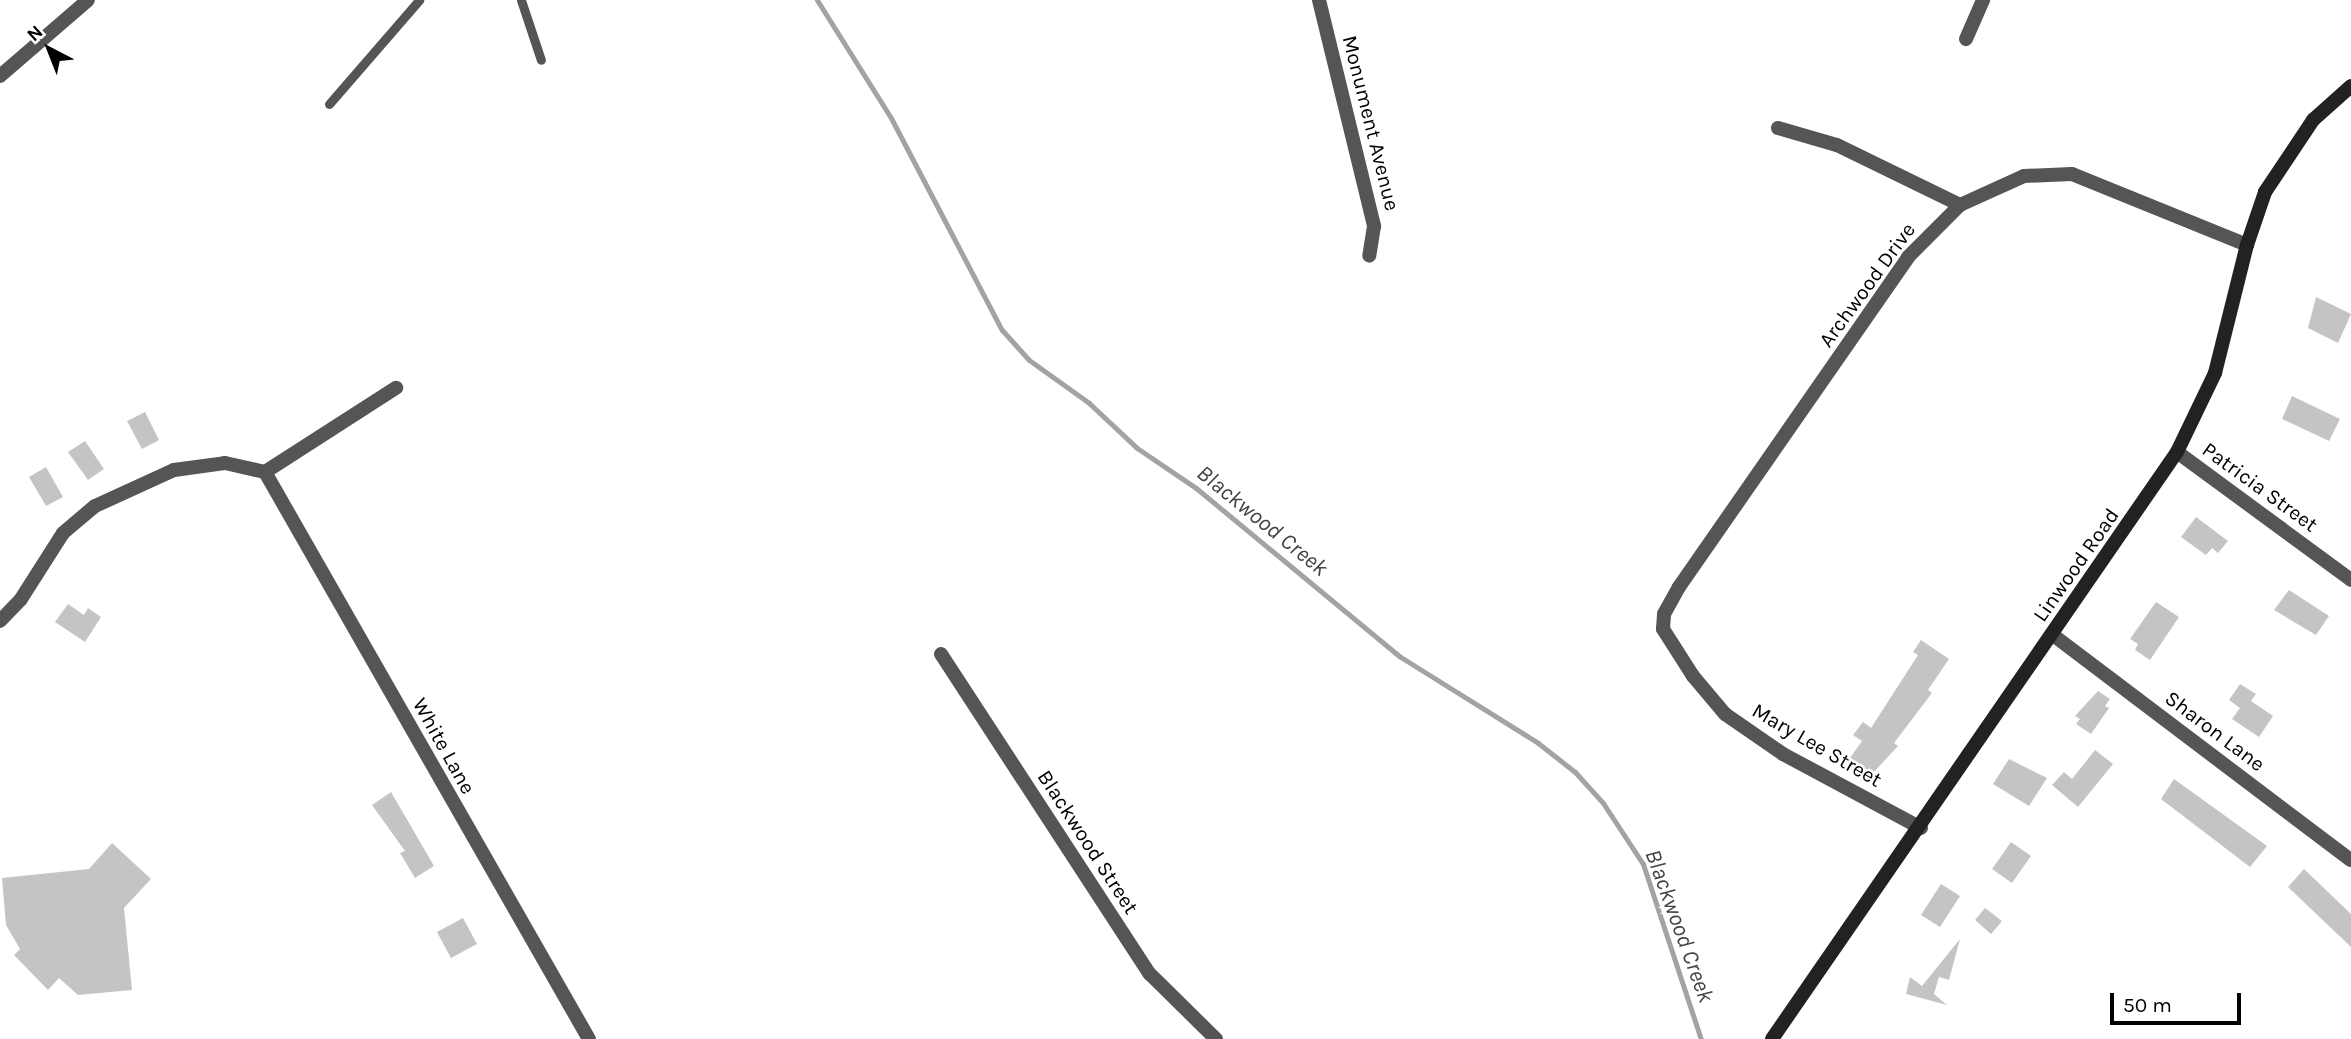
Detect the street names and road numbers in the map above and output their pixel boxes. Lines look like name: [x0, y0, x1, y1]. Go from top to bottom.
street label: Monument Avenue: [1337, 33, 1405, 213]
street label: Archwood Drive: [1813, 218, 1921, 352]
street label: Patricia Street: [2197, 437, 2323, 537]
street label: Linwood Road: [2028, 503, 2124, 627]
street label: Sharon Lane: [2160, 685, 2270, 777]
street label: White Lane: [407, 693, 481, 799]
street label: Mary Lee Street: [1748, 698, 1886, 792]
street label: Blackwood Street: [1032, 765, 1144, 919]

